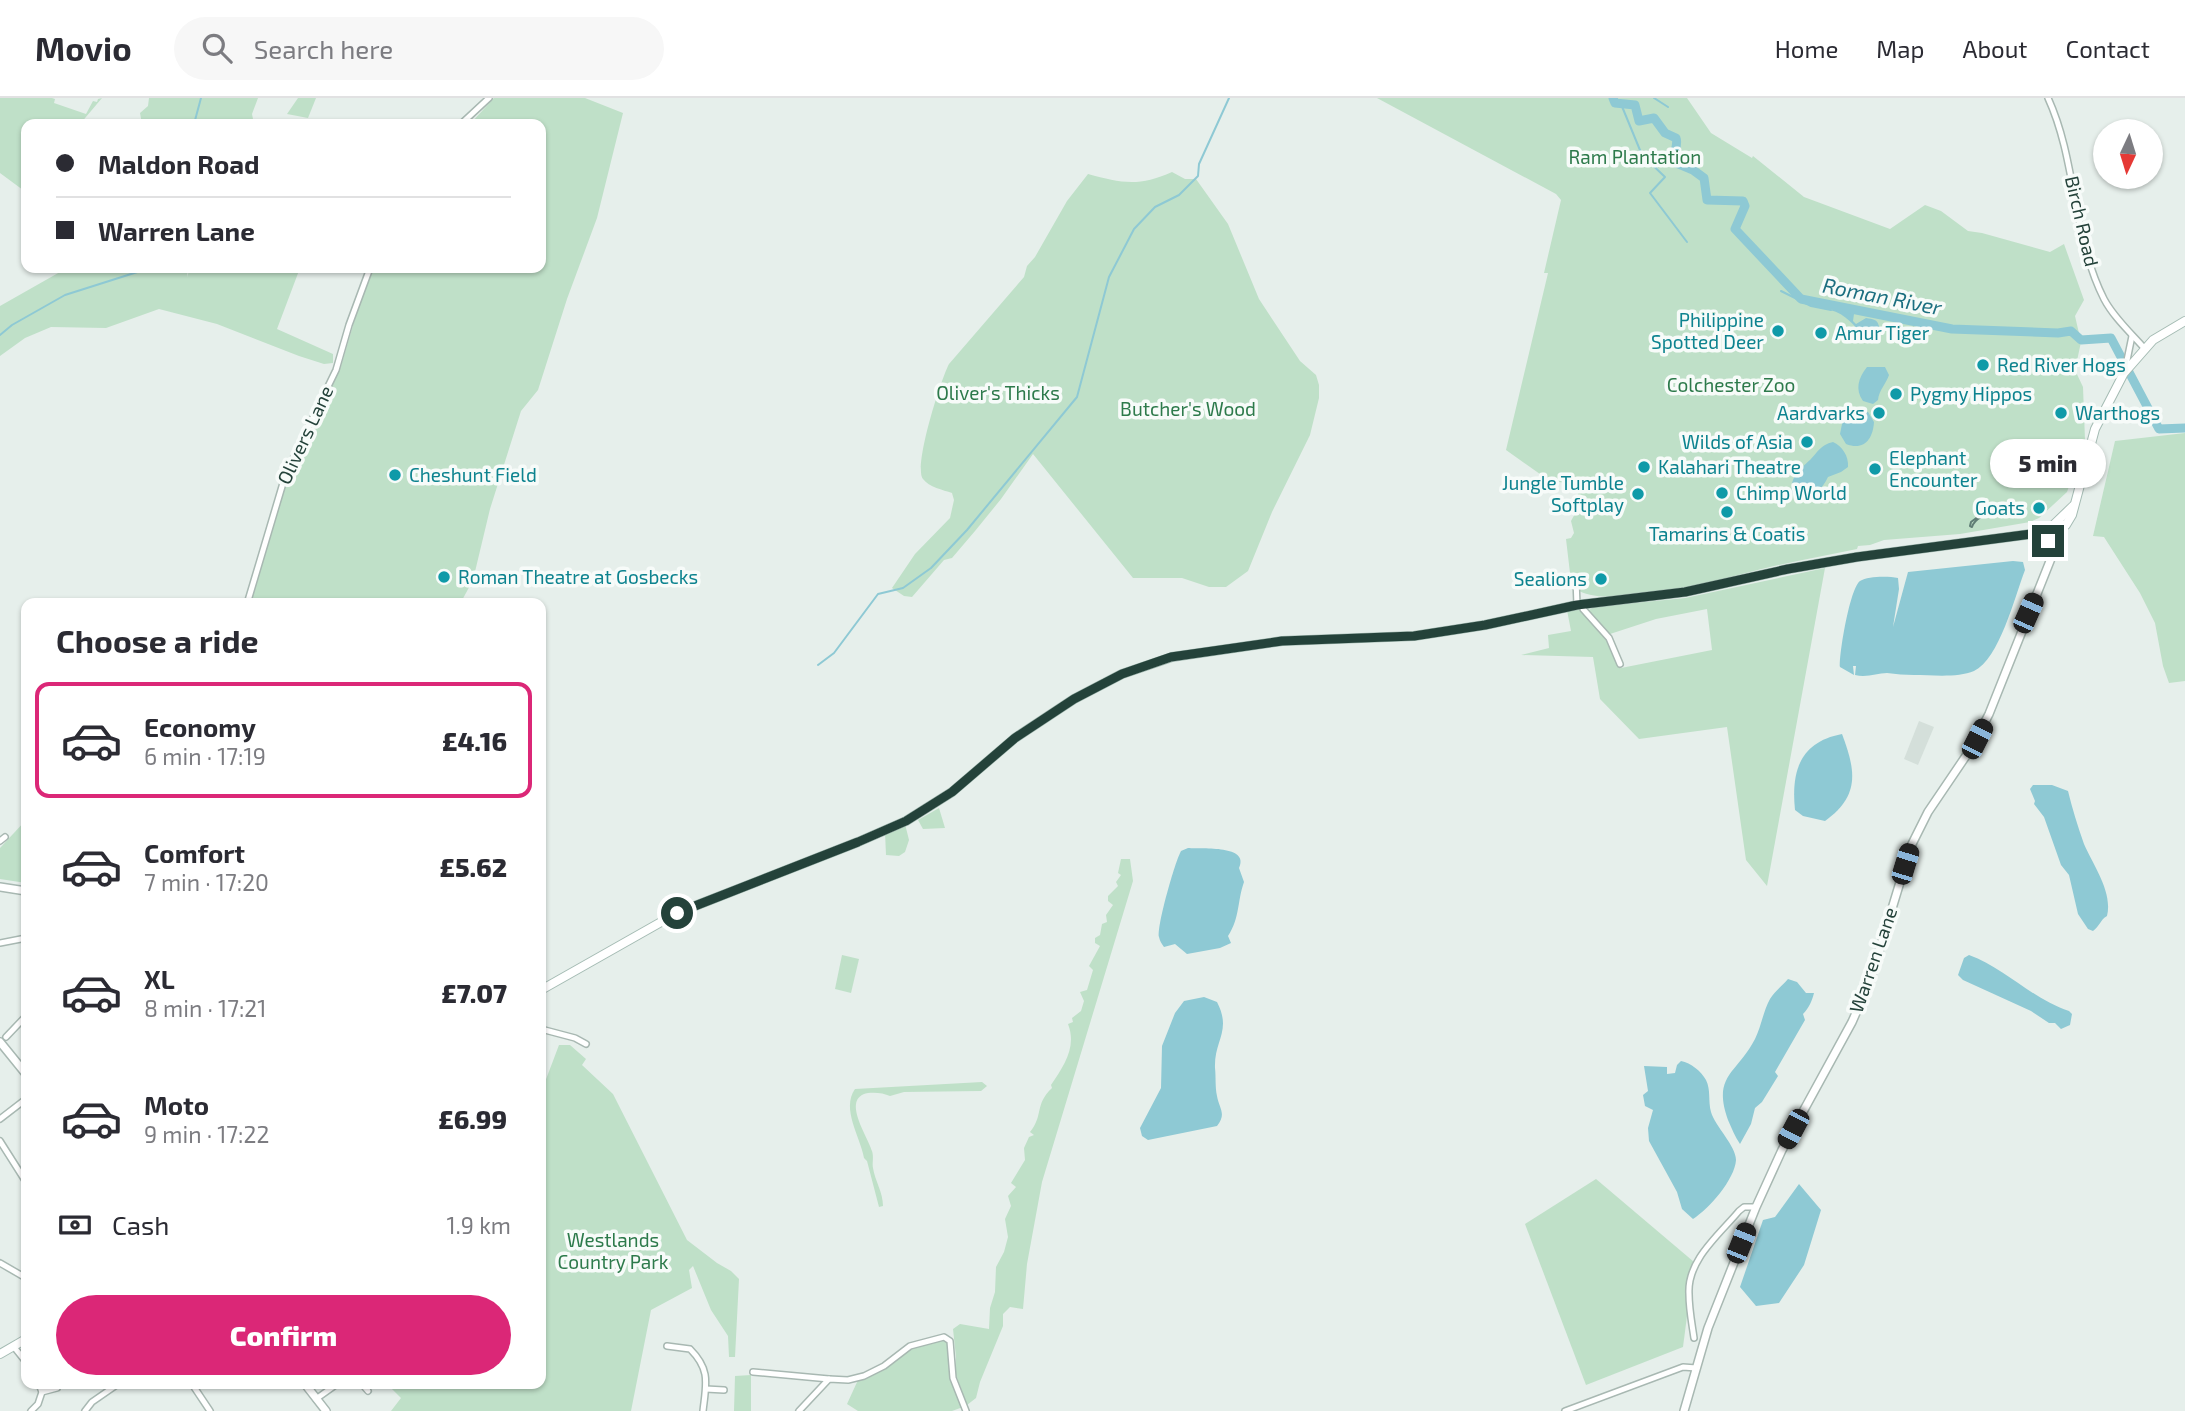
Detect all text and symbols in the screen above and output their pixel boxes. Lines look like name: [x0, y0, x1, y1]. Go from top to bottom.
search box: [174, 17, 664, 80]
text: Movio: [35, 28, 132, 68]
icon: search: [198, 29, 236, 67]
text: Search here: [254, 33, 393, 64]
text: Home: [1775, 34, 1838, 63]
text: Map: [1876, 34, 1924, 63]
text: About: [1962, 34, 2028, 63]
text: Contact: [2066, 34, 2150, 63]
north arrow: [2093, 119, 2163, 189]
map controls: [2093, 119, 2163, 189]
park label: Ram Plantation: [1569, 145, 1701, 168]
text: Maldon Road: [98, 148, 260, 179]
street label: Birch Road: [2061, 173, 2104, 268]
text: Warren Lane: [98, 215, 255, 246]
water label: Roman River: [1821, 272, 1945, 319]
place label: Philippine Spotted Deer: [1651, 308, 1764, 353]
place label: Amur Tiger: [1835, 321, 1930, 344]
marker: Philippine Spotted Deer: [1770, 323, 1786, 339]
marker: Amur Tiger: [1813, 325, 1829, 341]
place label: Red River Hogs: [1997, 353, 2126, 376]
marker: Red River Hogs: [1975, 357, 1991, 373]
park label: Colchester Zoo: [1667, 373, 1795, 396]
park label: Oliver's Thicks: [936, 381, 1060, 404]
street label: Olivers Lane: [272, 382, 337, 488]
place label: Pygmy Hippos: [1910, 382, 2032, 405]
marker: Pygmy Hippos: [1888, 386, 1904, 402]
park label: Butcher's Wood: [1120, 397, 1256, 420]
place label: Aardvarks: [1777, 401, 1865, 424]
place label: Warthogs: [2075, 401, 2160, 424]
marker: Aardvarks: [1871, 405, 1887, 421]
marker: Warthogs: [2053, 405, 2069, 421]
place label: Wilds of Asia: [1682, 430, 1793, 453]
marker: Wilds of Asia: [1799, 434, 1815, 450]
callout: 5 min: [1990, 440, 2106, 488]
place label: Elephant Encounter: [1889, 446, 1978, 491]
text: 5 min: [2019, 449, 2077, 477]
place label: Kalahari Theatre: [1658, 455, 1801, 478]
marker: Kalahari Theatre: [1636, 459, 1652, 475]
marker: Elephant Encounter: [1867, 461, 1883, 477]
place label: Cheshunt Field: [409, 463, 537, 486]
marker: Cheshunt Field: [387, 467, 403, 483]
place label: Jungle Tumble Softplay: [1502, 471, 1624, 516]
place label: Chimp World: [1736, 481, 1847, 504]
marker: Chimp World: [1714, 485, 1730, 501]
marker: Jungle Tumble Softplay: [1630, 486, 1646, 502]
place label: Goats: [1975, 496, 2025, 519]
marker: Goats: [2031, 500, 2047, 516]
marker: Tamarins & Coatis: [1719, 504, 1735, 520]
place label: Tamarins & Coatis: [1649, 522, 1805, 545]
route end: [2032, 525, 2064, 557]
place label: Roman Theatre at Gosbecks: [458, 565, 698, 588]
place label: Sealions: [1514, 567, 1587, 590]
marker: Roman Theatre at Gosbecks: [436, 569, 452, 585]
marker: Sealions: [1593, 571, 1609, 587]
car: [2010, 590, 2047, 636]
text: Choose a ride: [56, 621, 259, 659]
icon: car: [60, 709, 123, 772]
text: Economy: [144, 711, 256, 742]
car: [1959, 716, 1996, 762]
text: £4.16: [442, 725, 507, 756]
text: 6 min · 17:19: [144, 742, 266, 770]
icon: car: [60, 835, 123, 898]
text: Comfort: [144, 837, 245, 868]
car: [1889, 841, 1922, 887]
text: £5.62: [439, 851, 507, 882]
text: 7 min · 17:20: [144, 868, 269, 896]
route start: [661, 897, 693, 929]
street label: Warren Lane: [1844, 904, 1901, 1016]
icon: car: [60, 961, 123, 1024]
text: XL: [144, 963, 175, 994]
text: £7.07: [441, 977, 507, 1008]
text: 8 min · 17:21: [144, 994, 266, 1022]
icon: car: [60, 1087, 123, 1150]
text: Moto: [144, 1089, 209, 1120]
text: £6.99: [438, 1103, 507, 1134]
car: [1774, 1106, 1813, 1152]
text: 9 min · 17:22: [144, 1120, 269, 1148]
icon: cash: [56, 1206, 94, 1244]
text: Cash: [112, 1209, 169, 1240]
text: 1.9 km: [446, 1211, 511, 1239]
car: [1724, 1220, 1759, 1266]
park label: Westlands Country Park: [557, 1228, 669, 1273]
button: Confirm: [56, 1295, 511, 1375]

